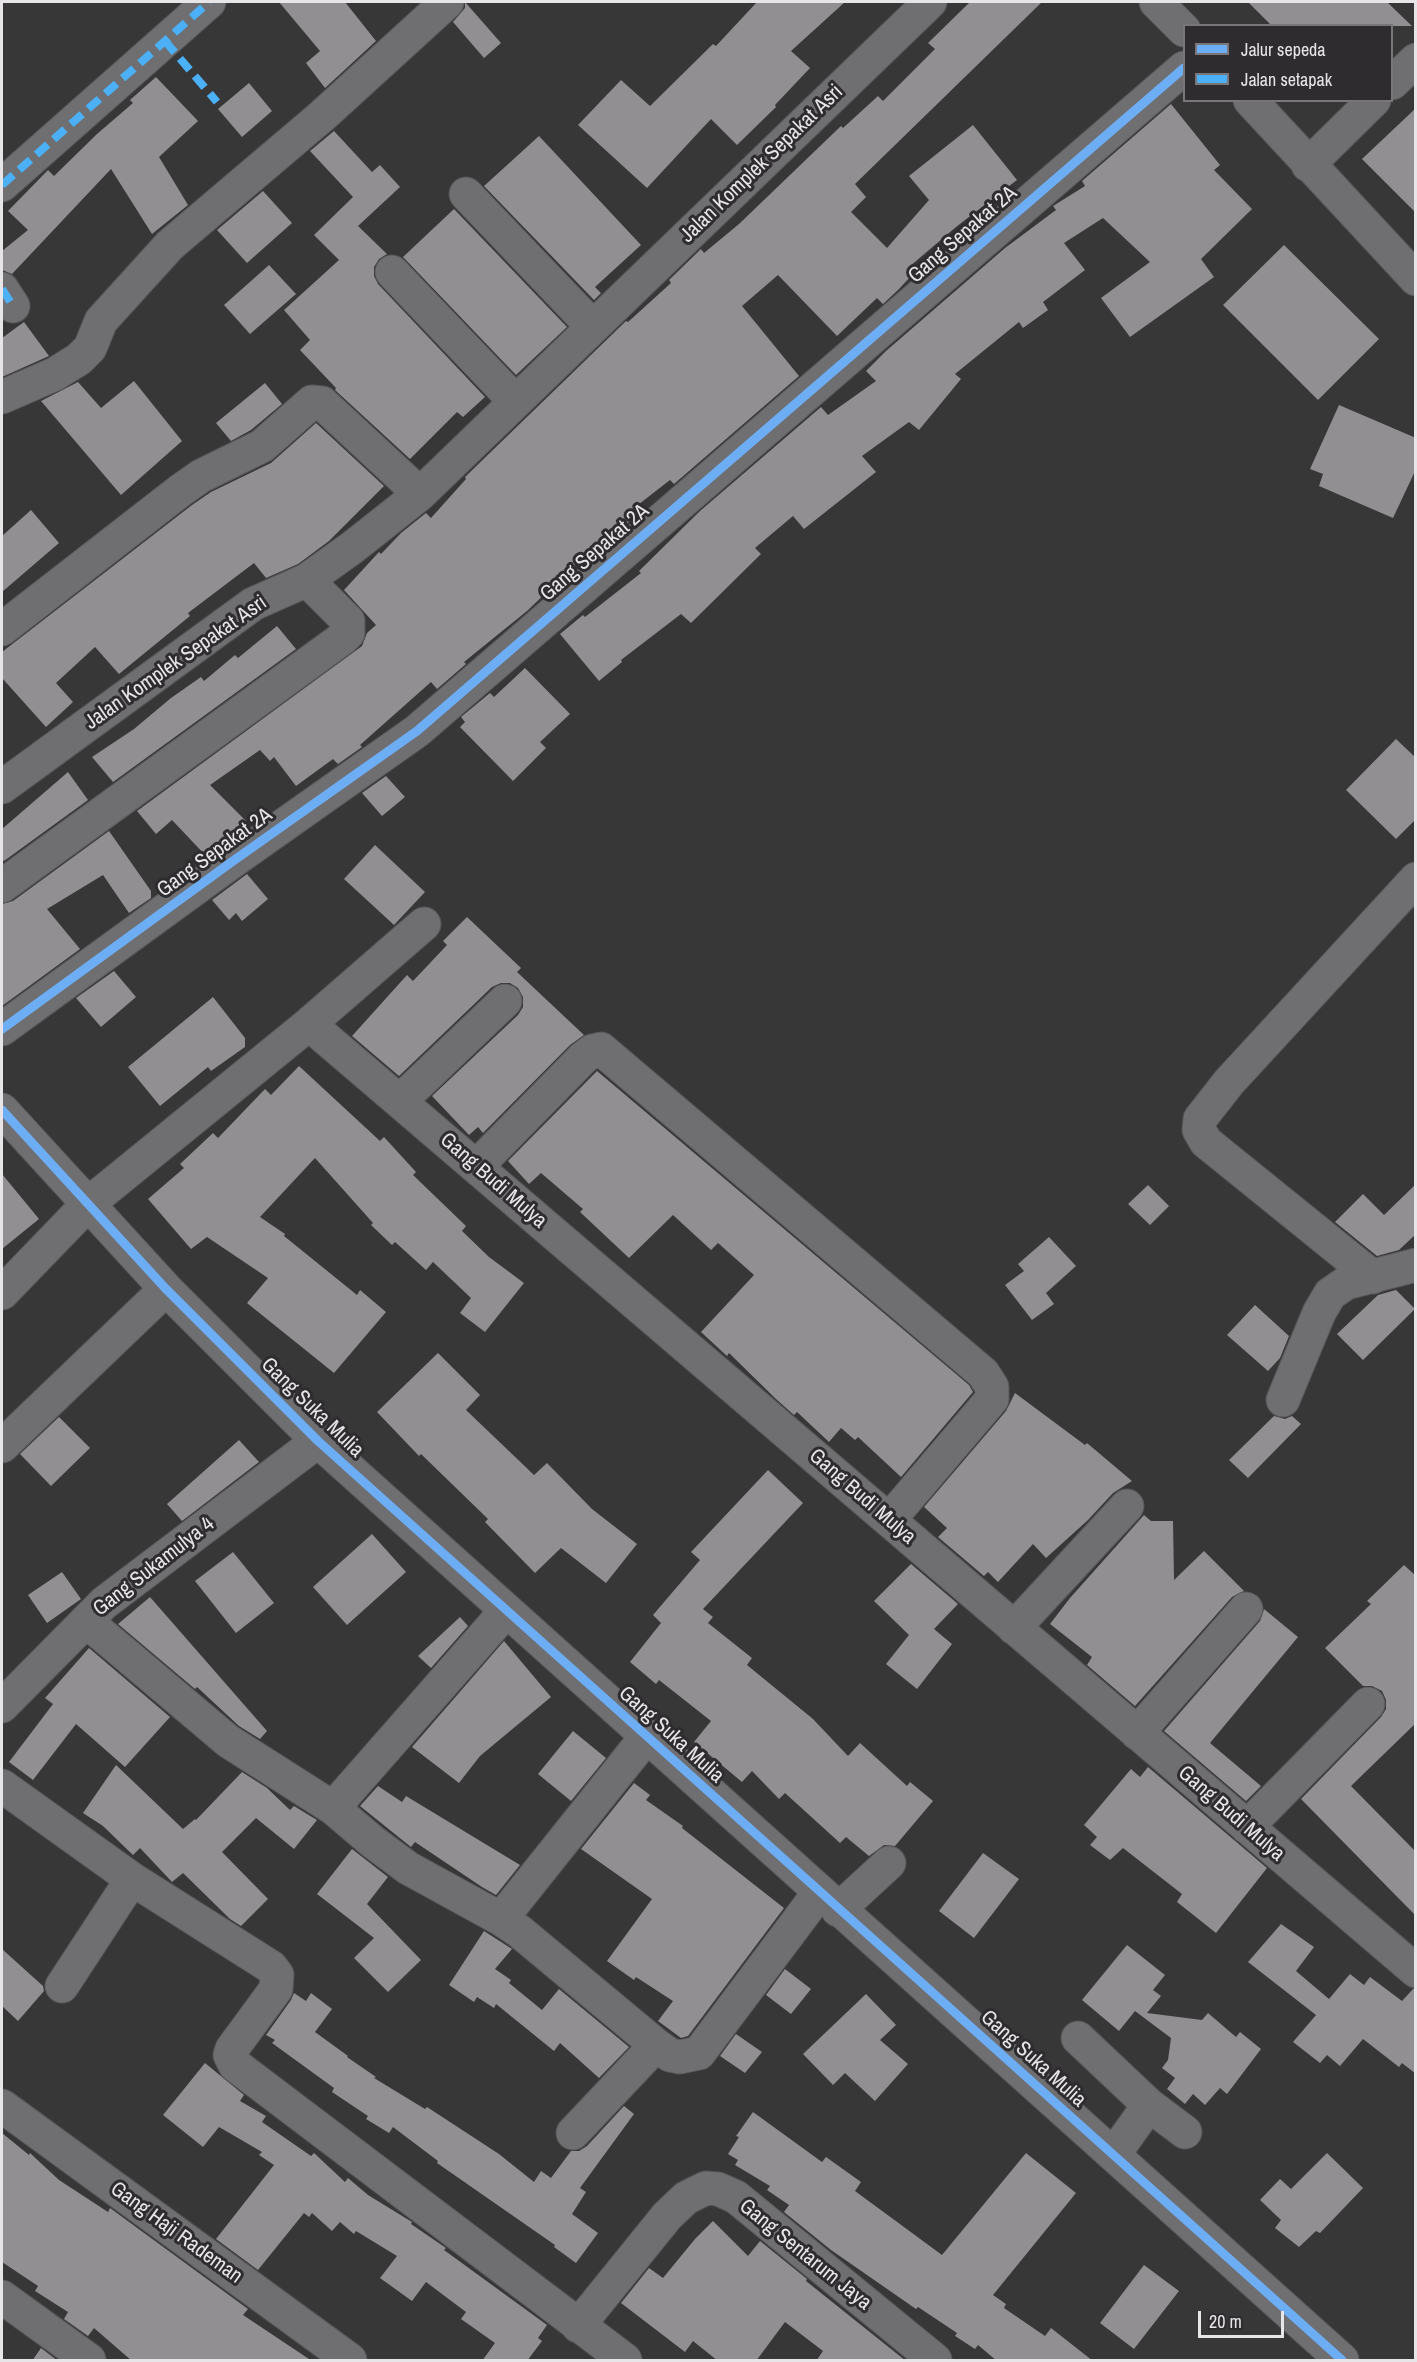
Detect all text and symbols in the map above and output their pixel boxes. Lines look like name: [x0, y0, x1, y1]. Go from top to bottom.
legend: [1183, 24, 1393, 102]
text: Jalur sepeda: [1241, 37, 1326, 62]
text: Jalan setapak: [1241, 67, 1332, 92]
street label: Jalan Komplek Sepakat Asri: [675, 80, 849, 248]
street label: Gang Sepakat 2A: [903, 181, 1023, 289]
street label: Gang Sepakat 2A: [535, 499, 655, 607]
street label: Jalan Komplek Sepakat Asri: [80, 591, 272, 735]
street label: Gang Sepakat 2A: [153, 803, 277, 903]
street label: Gang Budi Mulya: [435, 1128, 551, 1234]
street label: Gang Suka Mulia: [255, 1353, 369, 1463]
street label: Gang Budi Mulya: [804, 1444, 920, 1550]
street label: Gang Sukamulya 4: [89, 1512, 219, 1622]
street label: Gang Suka Mulia: [613, 1681, 729, 1789]
street label: Gang Budi Mulya: [1173, 1761, 1289, 1867]
street label: Gang Suka Mulia: [975, 2005, 1091, 2113]
street label: Gang Haji Rademan: [105, 2177, 247, 2289]
street label: Gang Sentarum Jaya: [734, 2194, 876, 2316]
scale bar: [1201, 2299, 1286, 2337]
text: 20 m: [1209, 2309, 1242, 2334]

